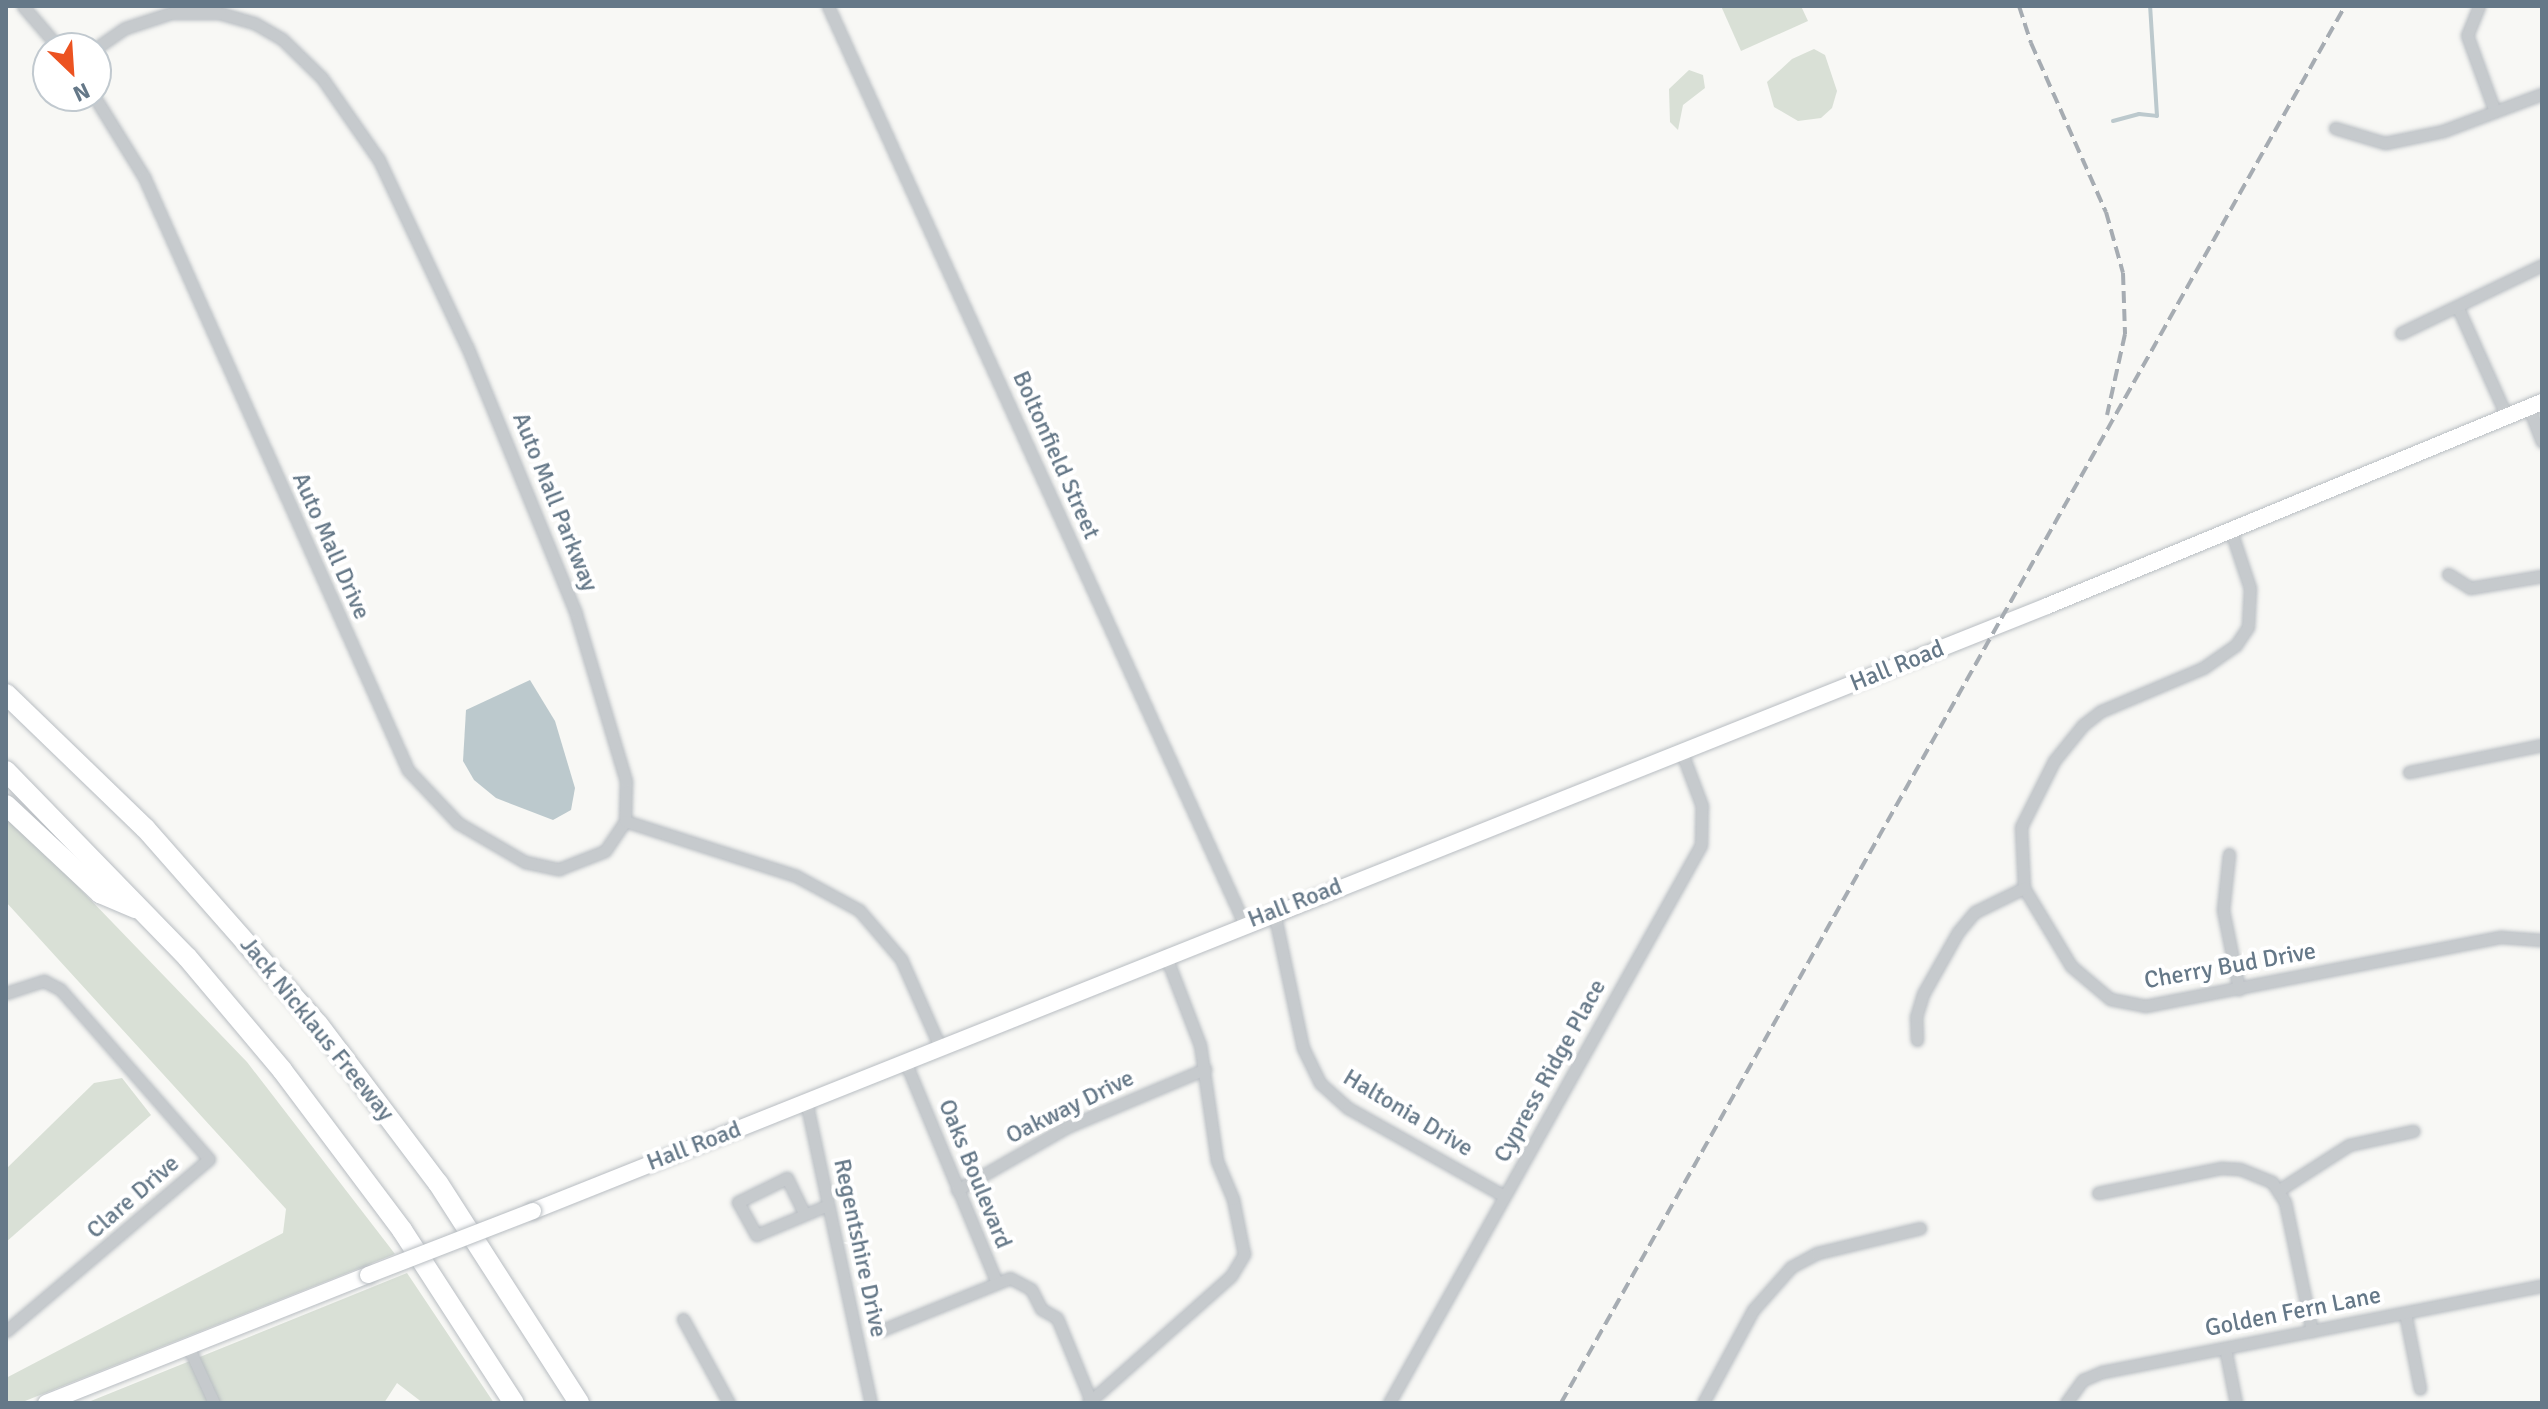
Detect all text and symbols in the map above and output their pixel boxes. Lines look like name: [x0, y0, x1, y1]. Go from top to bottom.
north arrow: [32, 32, 112, 112]
text: N: [69, 77, 94, 108]
street label: Boltonfield Street: [1006, 367, 1106, 543]
street label: Auto Mall Parkway: [506, 408, 604, 596]
street label: Auto Mall Drive: [286, 468, 376, 624]
street label: Hall Road: [1846, 634, 1948, 698]
street label: Hall Road: [1244, 872, 1346, 934]
street label: Jack Nicklaus Freeway: [234, 931, 400, 1127]
street label: Cherry Bud Drive: [2142, 937, 2318, 995]
street label: Cypress Ridge Place: [1488, 975, 1612, 1167]
street label: Haltonia Drive: [1338, 1063, 1478, 1163]
street label: Oakway Drive: [1001, 1064, 1139, 1150]
street label: Oaks Boulevard: [932, 1095, 1018, 1253]
street label: Hall Road: [643, 1115, 745, 1177]
street label: Clare Drive: [81, 1149, 185, 1245]
street label: Regentshire Drive: [827, 1156, 893, 1340]
street label: Golden Fern Lane: [2203, 1281, 2383, 1343]

